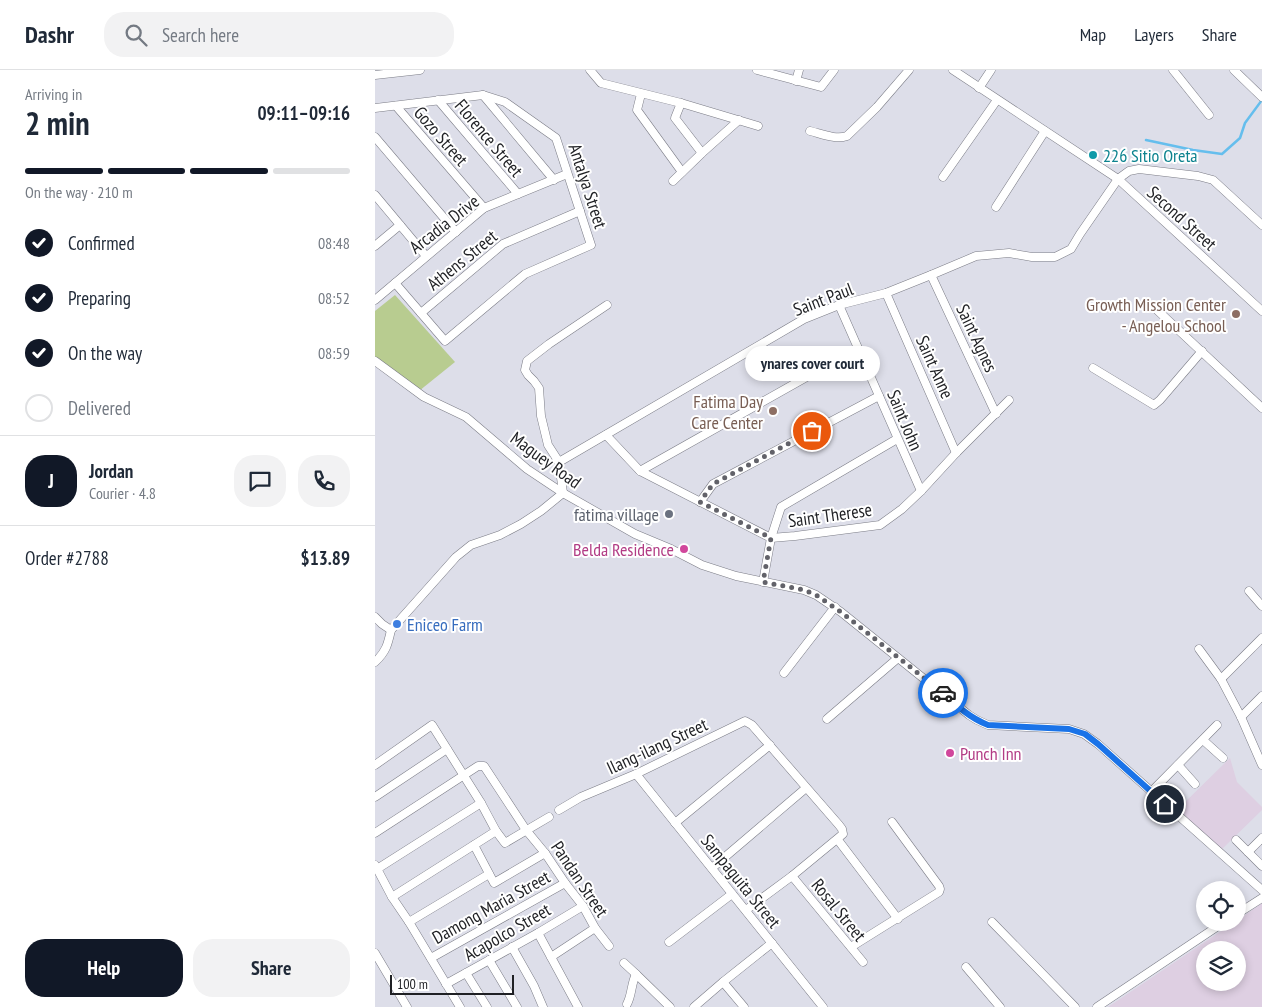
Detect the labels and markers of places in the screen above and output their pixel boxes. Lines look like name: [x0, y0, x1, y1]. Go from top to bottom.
place label: 226 Sitio Oreta: [1103, 144, 1198, 167]
marker: 226 Sitio Oreta: [1087, 149, 1099, 161]
place label: Growth Mission Center - Angelou School: [1086, 293, 1227, 337]
marker: Growth Mission Center - Angelou School: [1230, 308, 1242, 320]
callout: ynares cover court: [745, 346, 879, 381]
place label: Fatima Day Care Center: [691, 390, 763, 434]
marker: Fatima Day Care Center: [767, 405, 779, 417]
pin: [791, 410, 833, 452]
place label: fatima village: [574, 503, 659, 526]
marker: fatima village: [663, 508, 675, 520]
place label: Belda Residence: [573, 538, 674, 561]
marker: Belda Residence: [678, 543, 690, 555]
place label: Eniceo Farm: [407, 613, 483, 636]
marker: Eniceo Farm: [391, 618, 403, 630]
place label: Punch Inn: [960, 742, 1022, 765]
marker: Punch Inn: [944, 747, 956, 759]
pin: [1144, 783, 1186, 825]

